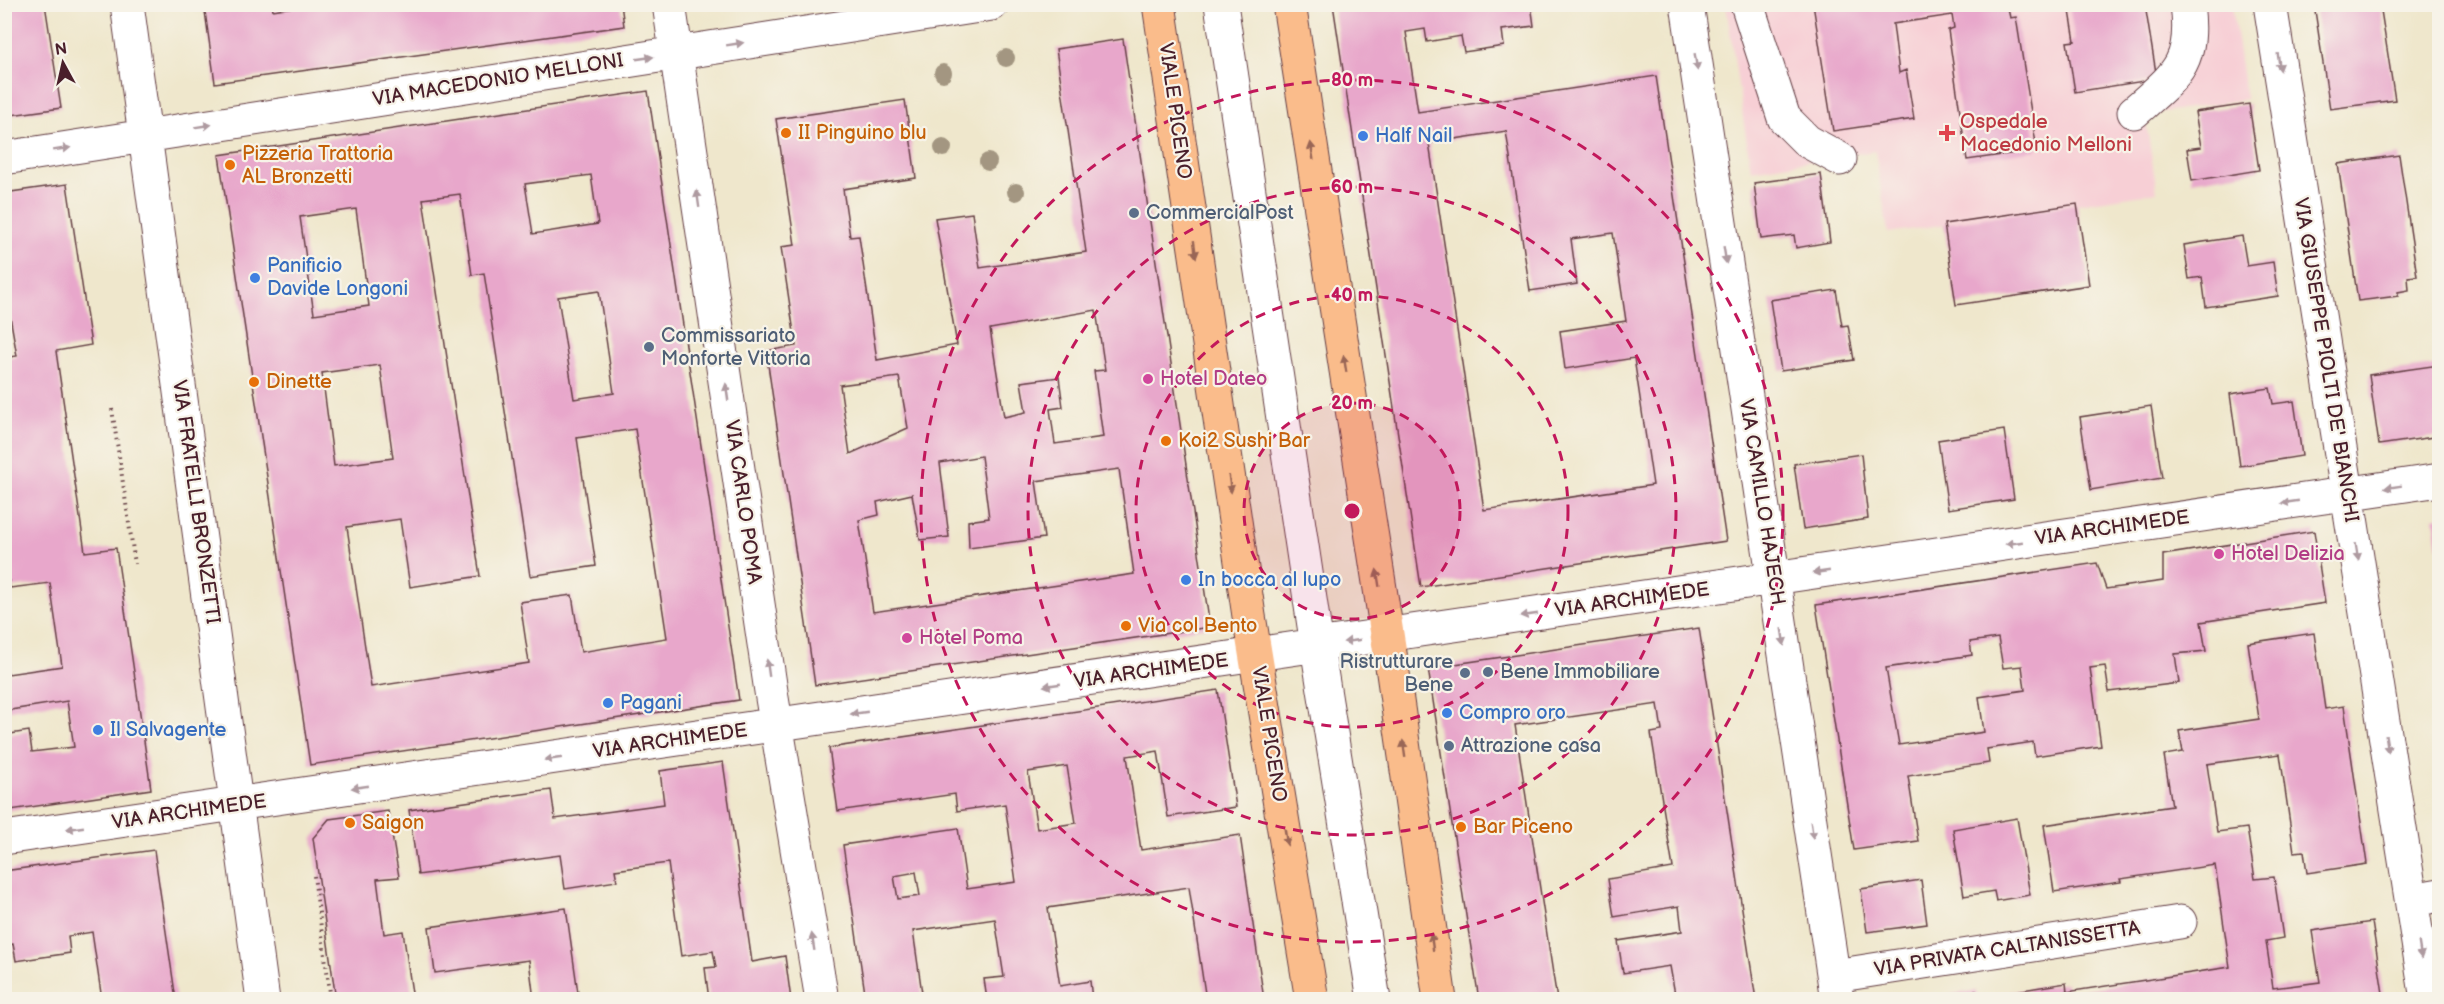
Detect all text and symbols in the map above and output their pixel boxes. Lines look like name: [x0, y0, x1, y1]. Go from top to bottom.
north arrow: [33, 33, 93, 93]
text: N: [54, 39, 68, 60]
one-way arrow: [726, 40, 745, 49]
street label: VIALE PICENO: [1154, 41, 1196, 181]
street label: VIA MACEDONIO MELLONI: [371, 48, 625, 112]
one-way arrow: [1691, 53, 1700, 72]
one-way arrow: [2275, 53, 2284, 72]
one-way arrow: [635, 54, 654, 63]
text: 80 m: [1331, 70, 1373, 91]
place label: Ospedale Macedonio Melloni: [1960, 110, 2132, 157]
one-way arrow: [194, 121, 213, 130]
place label: II Pinguino blu: [798, 121, 927, 145]
place label: Half Nail: [1375, 124, 1452, 148]
marker: Ospedale Macedonio Melloni: [1938, 124, 1956, 142]
marker: II Pinguino blu: [779, 126, 793, 140]
marker: Half Nail: [1356, 129, 1370, 143]
one-way arrow: [1308, 141, 1317, 160]
place label: Pizzeria Trattoria AL Bronzetti: [242, 142, 393, 189]
one-way arrow: [53, 144, 72, 153]
marker: Pizzeria Trattoria AL Bronzetti: [223, 158, 237, 172]
text: 60 m: [1331, 177, 1373, 198]
one-way arrow: [694, 189, 703, 208]
street label: VIA GIUSEPPE PIOLTI DE' BIANCHI: [2288, 196, 2364, 524]
place label: CommercialPost: [1146, 201, 1294, 225]
marker: CommercialPost: [1127, 206, 1141, 220]
one-way arrow: [1191, 240, 1200, 259]
one-way arrow: [1721, 246, 1730, 265]
place label: Panificio Davide Longoni: [267, 254, 408, 301]
marker: Panificio Davide Longoni: [248, 271, 262, 285]
text: 40 m: [1331, 285, 1373, 306]
place label: Commissariato Monforte Vittoria: [661, 324, 811, 371]
marker: Commissariato Monforte Vittoria: [642, 340, 656, 354]
one-way arrow: [1341, 355, 1350, 374]
place label: Hotel Dateo: [1160, 367, 1267, 391]
place label: Dinette: [266, 370, 332, 394]
marker: Hotel Dateo: [1141, 372, 1155, 386]
marker: Dinette: [247, 375, 261, 389]
street label: VIA FRATELLI BRONZETTI: [167, 378, 225, 626]
one-way arrow: [722, 382, 731, 401]
text: 20 m: [1331, 393, 1373, 414]
street label: VIA CAMILLO HAJECH: [1734, 397, 1790, 607]
street label: VIA CARLO POMA: [720, 418, 767, 586]
place label: Koi2 Sushi Bar: [1178, 429, 1311, 453]
marker: Koi2 Sushi Bar: [1159, 434, 1173, 448]
one-way arrow: [1225, 474, 1234, 493]
one-way arrow: [2384, 483, 2403, 492]
one-way arrow: [2280, 498, 2299, 507]
centre of rings: [1342, 501, 1362, 521]
street label: VIA ARCHIMEDE: [2033, 505, 2191, 551]
one-way arrow: [2004, 539, 2023, 548]
place label: Hotel Delizia: [2231, 542, 2345, 566]
one-way arrow: [2352, 542, 2361, 561]
marker: Hotel Delizia: [2212, 547, 2226, 561]
one-way arrow: [1811, 567, 1830, 576]
place label: In bocca al lupo: [1198, 568, 1341, 592]
one-way arrow: [1374, 568, 1383, 587]
marker: In bocca al lupo: [1179, 573, 1193, 587]
street label: VIA ARCHIMEDE: [1553, 577, 1711, 623]
one-way arrow: [1519, 611, 1538, 620]
place label: Via col Bento: [1138, 614, 1257, 638]
marker: Via col Bento: [1119, 619, 1133, 633]
place label: Hotel Poma: [919, 626, 1023, 650]
one-way arrow: [1778, 627, 1787, 646]
marker: Hotel Poma: [900, 631, 914, 645]
one-way arrow: [1343, 636, 1362, 645]
street label: VIA ARCHIMEDE: [1072, 648, 1230, 694]
place label: Ristrutturare Bene: [1340, 650, 1453, 697]
one-way arrow: [763, 658, 772, 677]
place label: Bene Immobiliare: [1500, 660, 1660, 684]
street label: VIALE PICENO: [1246, 664, 1292, 804]
marker: Bene Immobiliare: [1481, 665, 1495, 679]
marker: Ristrutturare Bene: [1458, 666, 1472, 680]
one-way arrow: [1043, 681, 1062, 690]
place label: Pagani: [620, 691, 682, 715]
marker: Pagani: [601, 696, 615, 710]
place label: Compro oro: [1459, 701, 1566, 725]
marker: Compro oro: [1440, 706, 1454, 720]
one-way arrow: [850, 709, 869, 718]
place label: Il Salvagente: [110, 718, 226, 742]
street label: VIA ARCHIMEDE: [591, 718, 749, 764]
marker: Il Salvagente: [91, 723, 105, 737]
place label: Attrazione casa: [1461, 734, 1601, 758]
one-way arrow: [2383, 735, 2392, 754]
one-way arrow: [1400, 739, 1409, 758]
marker: Attrazione casa: [1442, 739, 1456, 753]
one-way arrow: [543, 754, 562, 763]
one-way arrow: [350, 783, 369, 792]
street label: VIA ARCHIMEDE: [110, 789, 268, 835]
place label: Saigon: [362, 811, 424, 835]
place label: Bar Piceno: [1473, 815, 1573, 839]
marker: Saigon: [343, 816, 357, 830]
marker: Bar Piceno: [1454, 820, 1468, 834]
one-way arrow: [1807, 820, 1816, 839]
one-way arrow: [66, 824, 85, 833]
one-way arrow: [1281, 828, 1290, 847]
street label: VIA PRIVATA CALTANISSETTA: [1872, 916, 2142, 982]
one-way arrow: [808, 932, 817, 951]
one-way arrow: [1427, 932, 1436, 951]
one-way arrow: [2415, 940, 2424, 959]

